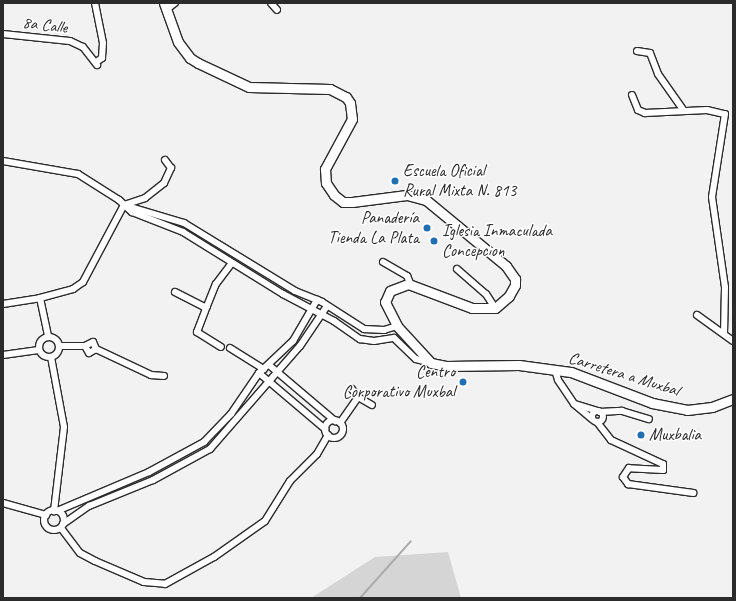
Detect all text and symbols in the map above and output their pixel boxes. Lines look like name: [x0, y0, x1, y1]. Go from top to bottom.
street label: 8a Calle: [21, 12, 69, 38]
place label: Escuela Oficial Rural Mixta N. 813: [403, 161, 516, 201]
marker: Escuela Oficial Rural Mixta N. 813: [390, 176, 400, 186]
place label: Panadería Tienda La Plata: [328, 208, 419, 248]
place label: Iglesia Inmaculada Concepcion: [442, 221, 552, 261]
marker: Panadería Tienda La Plata: [422, 223, 432, 233]
marker: Iglesia Inmaculada Concepcion: [429, 236, 439, 246]
street label: Carretera a Muxbal: [566, 347, 682, 401]
place label: Centro Corporativo Muxbal: [343, 362, 455, 402]
marker: Centro Corporativo Muxbal: [458, 377, 468, 387]
place label: Muxbalia: [649, 425, 701, 445]
marker: Muxbalia: [636, 430, 646, 440]

